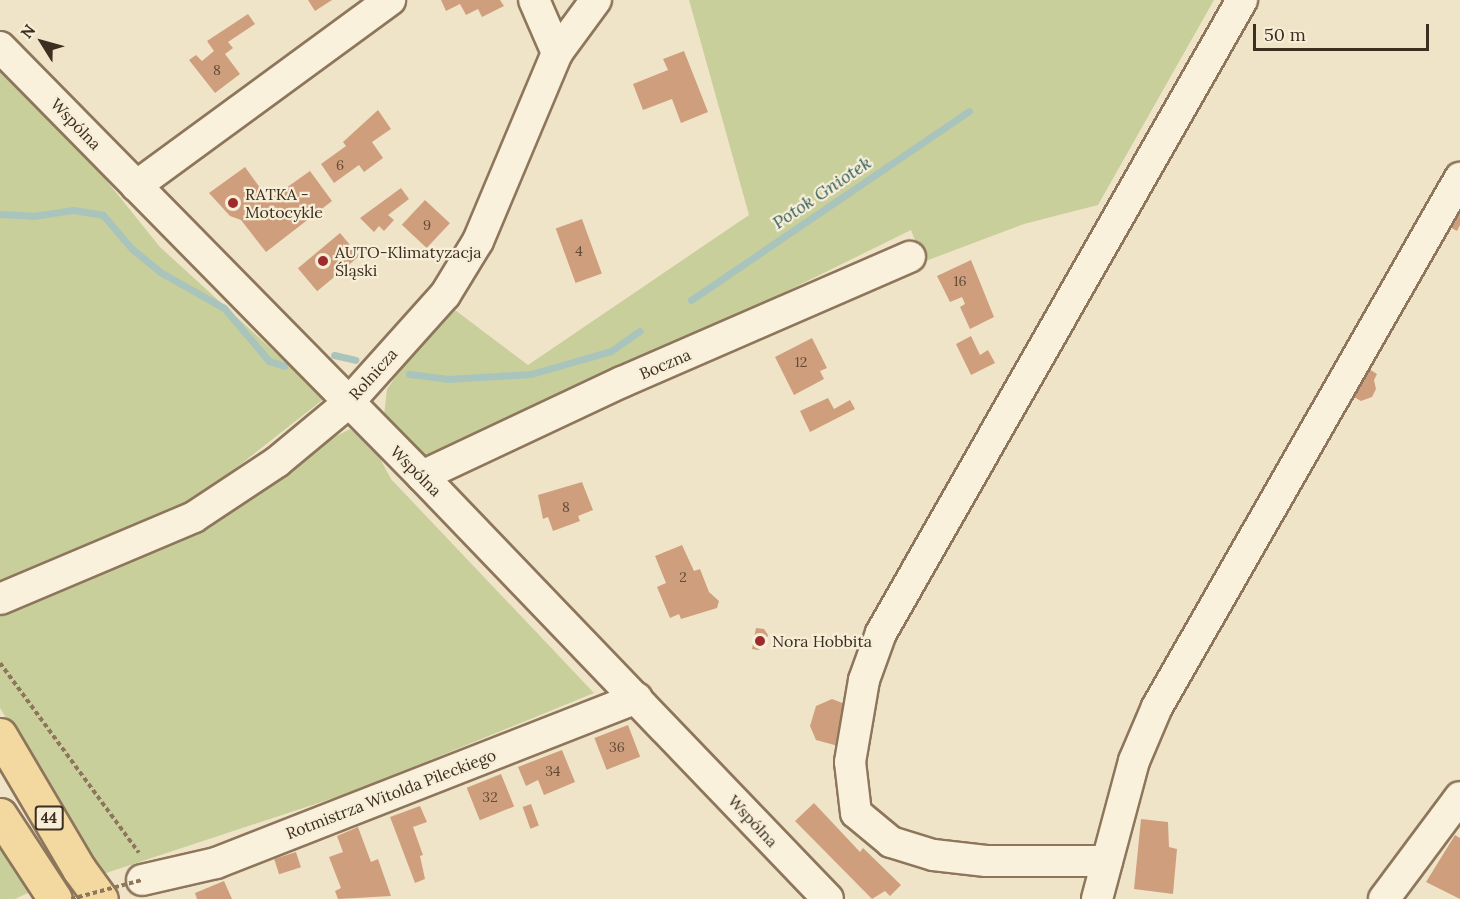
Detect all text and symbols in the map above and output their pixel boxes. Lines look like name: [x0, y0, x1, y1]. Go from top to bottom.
north arrow: [12, 12, 72, 72]
scale bar: [1256, 12, 1432, 50]
text: N: [16, 20, 39, 42]
text: 50 m: [1264, 23, 1306, 46]
house number: 8: [213, 62, 221, 78]
street label: Wspólna: [47, 94, 105, 154]
water label: Potok Gniotek: [769, 152, 875, 234]
house number: 6: [336, 157, 344, 173]
place label: RATKA - Motocykle: [245, 184, 323, 222]
marker: RATKA - Motocykle: [226, 196, 240, 210]
house number: 9: [423, 217, 431, 233]
place label: AUTO-Klimatyzacja Śląski: [335, 242, 482, 280]
house number: 4: [575, 243, 583, 259]
marker: AUTO-Klimatyzacja Śląski: [316, 254, 330, 268]
house number: 16: [953, 273, 967, 289]
street label: Rolnicza: [345, 344, 401, 404]
street label: Boczna: [636, 345, 694, 383]
house number: 12: [795, 354, 807, 370]
street label: Wspólna: [387, 442, 445, 500]
house number: 8: [562, 499, 570, 515]
house number: 2: [679, 569, 687, 585]
place label: Nora Hobbita: [772, 631, 872, 651]
marker: Nora Hobbita: [753, 634, 767, 648]
house number: 36: [609, 739, 625, 755]
street label: Rotmistrza Witolda Pileckiego: [283, 745, 499, 843]
house number: 34: [545, 763, 561, 779]
house number: 32: [482, 789, 498, 805]
street label: Wspólna: [724, 791, 782, 851]
road number: 44: [34, 806, 64, 830]

